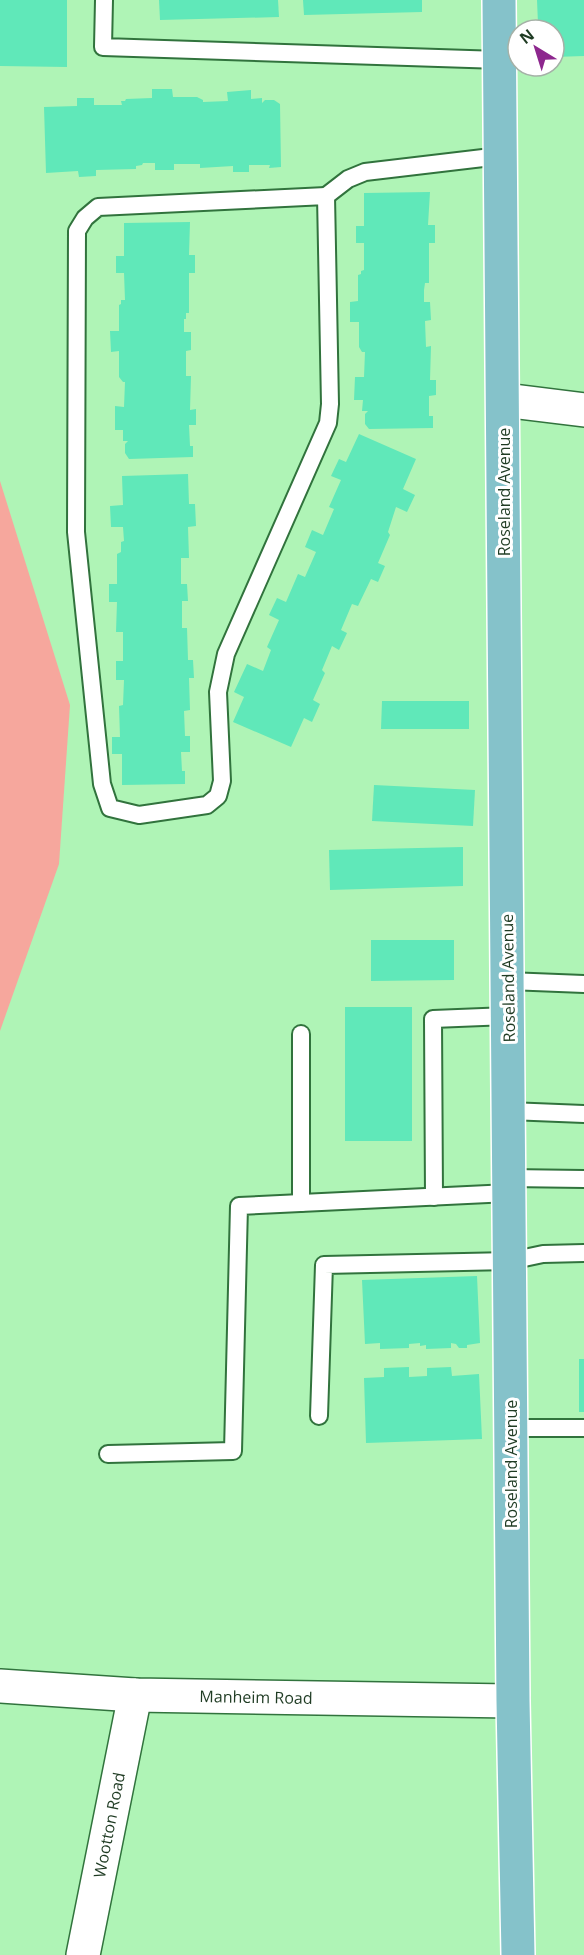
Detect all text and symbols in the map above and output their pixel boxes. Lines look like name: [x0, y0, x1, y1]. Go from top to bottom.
north arrow: [506, 18, 566, 78]
text: N: [515, 24, 539, 49]
street label: Roseland Avenue: [493, 428, 515, 556]
street label: Roseland Avenue: [496, 914, 520, 1042]
street label: Roseland Avenue: [500, 1400, 522, 1528]
street label: Manheim Road: [199, 1685, 313, 1709]
street label: Wootton Road: [88, 1770, 130, 1880]

